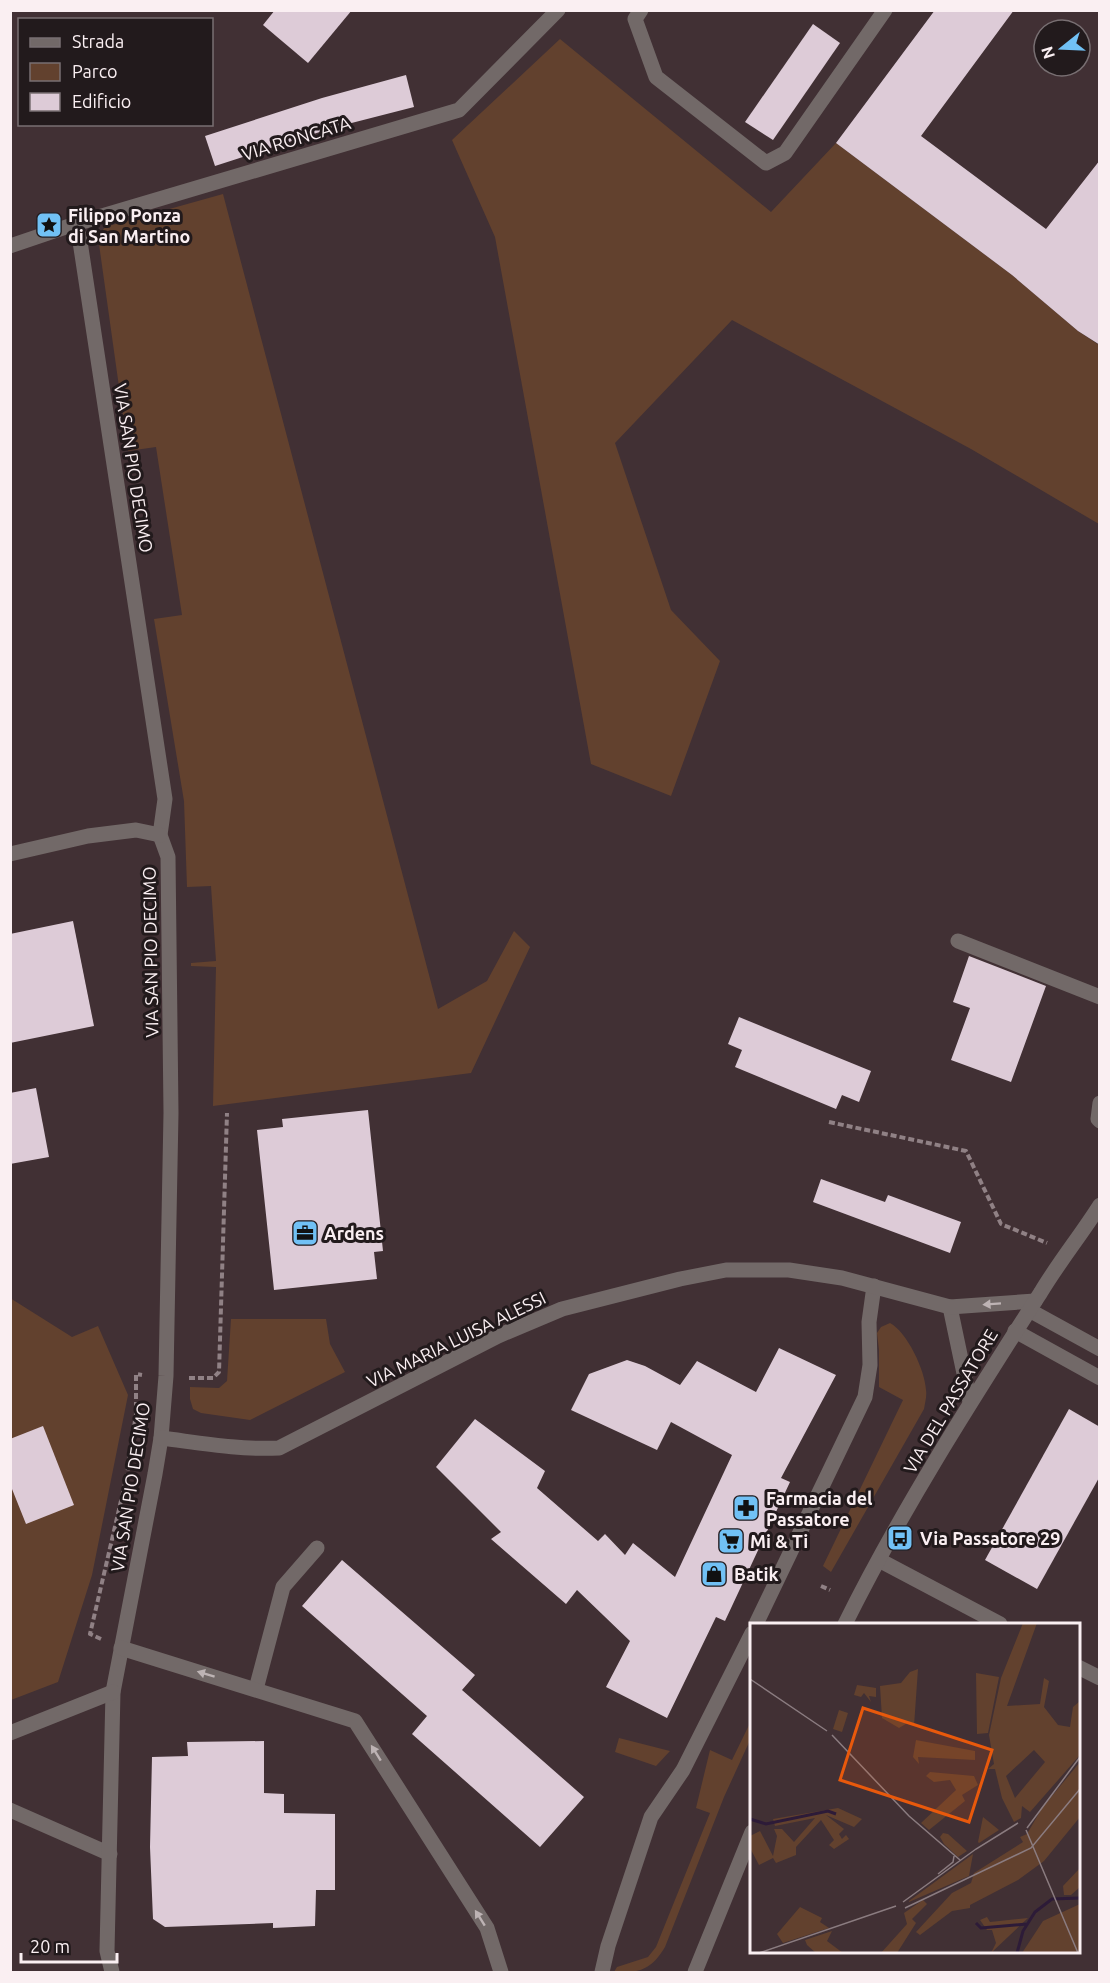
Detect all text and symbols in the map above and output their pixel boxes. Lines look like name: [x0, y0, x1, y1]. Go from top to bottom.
legend: [18, 18, 213, 126]
north arrow: [1032, 18, 1092, 78]
text: Strada: [72, 31, 124, 51]
text: N: [1037, 44, 1058, 61]
text: Parco: [72, 61, 118, 81]
text: Edificio: [72, 91, 131, 111]
street label: VIA RONCATA: [239, 112, 353, 164]
place label: Filippo Ponza di San Martino: [68, 205, 190, 246]
place icon: Filippo Ponza di San Martino: [34, 210, 64, 240]
street label: VIA SAN PIO DECIMO: [111, 382, 157, 554]
street label: VIA SAN PIO DECIMO: [139, 866, 161, 1038]
office icon: Ardens: [290, 1218, 320, 1248]
place label: Ardens: [324, 1223, 384, 1243]
street label: VIA MARIA LUISA ALESSI: [363, 1287, 549, 1391]
one-way arrow: [983, 1300, 1002, 1309]
street label: VIA DEL PASSATORE: [899, 1325, 1001, 1477]
street label: VIA SAN PIO DECIMO: [107, 1401, 153, 1573]
place label: Farmacia del Passatore: [766, 1488, 873, 1529]
pharmacy icon: Farmacia del Passatore: [731, 1493, 761, 1523]
bus stop icon: Via Passatore 29: [885, 1523, 915, 1553]
supermarket icon: Mi & Ti: [716, 1526, 746, 1556]
place label: Via Passatore 29: [920, 1528, 1060, 1548]
place label: Mi & Ti: [750, 1531, 808, 1551]
shop icon: Batik: [699, 1559, 729, 1589]
place label: Batik: [734, 1564, 779, 1584]
inset map: [750, 1623, 1080, 1953]
one-way arrow: [197, 1669, 215, 1678]
one-way arrow: [371, 1745, 382, 1761]
one-way arrow: [475, 1910, 486, 1926]
scale bar: [21, 1926, 117, 1964]
text: 20 m: [30, 1936, 70, 1956]

